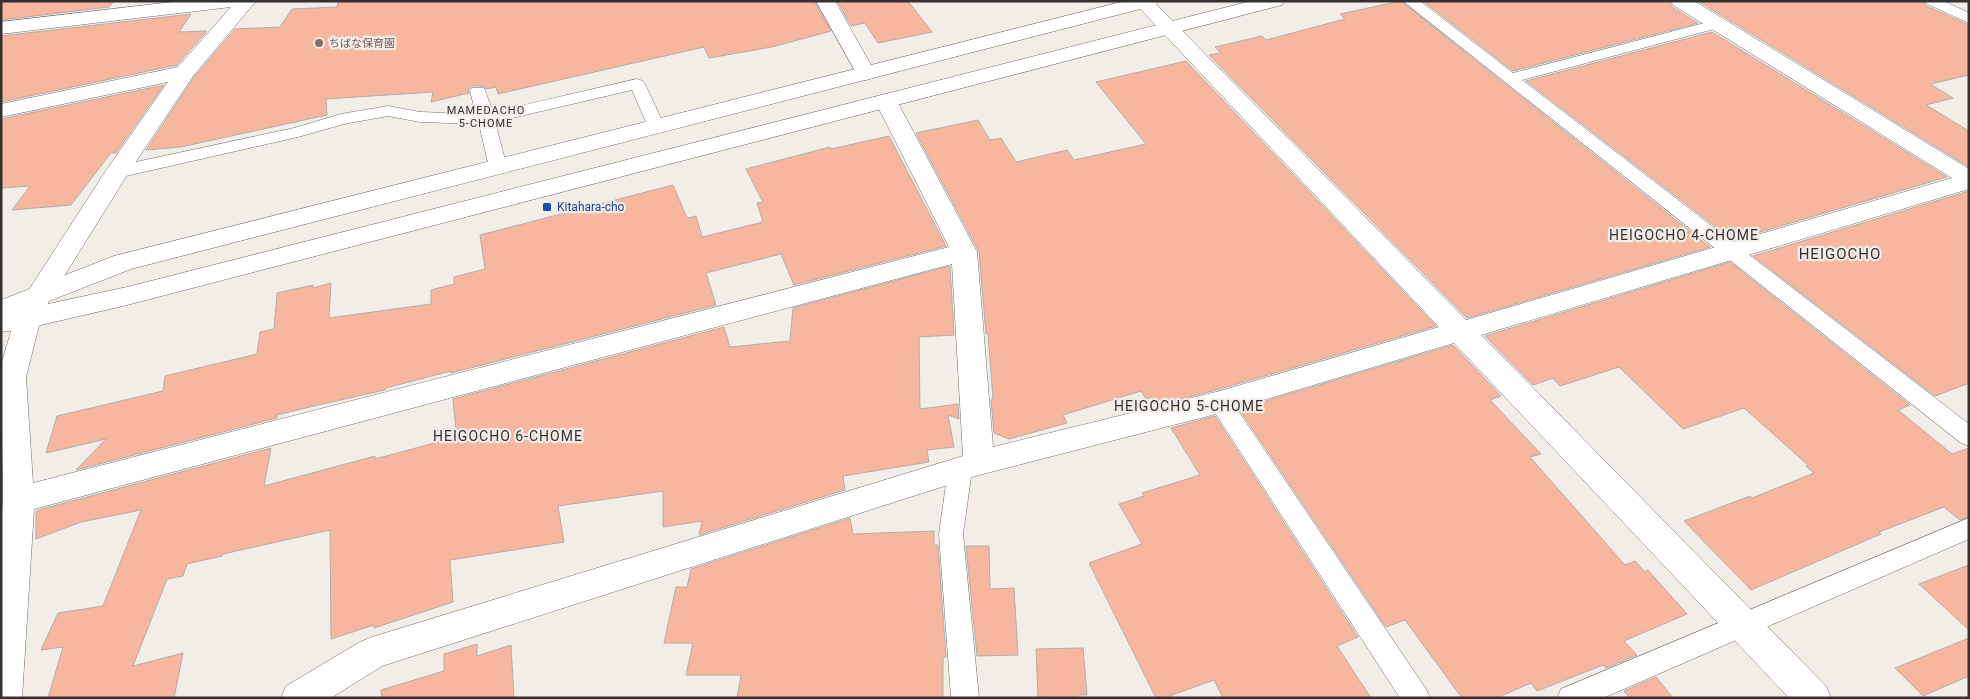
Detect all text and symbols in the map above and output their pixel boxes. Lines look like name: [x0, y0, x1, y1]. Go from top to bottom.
marker: ちばな保育園: [313, 37, 325, 49]
place label: ちばな保育園: [329, 37, 395, 50]
district label: MAMEDACHO 5-CHOME: [447, 104, 525, 130]
place label: Kitahara-cho: [557, 200, 625, 214]
marker: Kitahara-cho: [541, 201, 553, 213]
district label: HEIGOCHO 4-CHOME: [1609, 227, 1759, 243]
district label: HEIGOCHO: [1799, 245, 1881, 263]
district label: HEIGOCHO 5-CHOME: [1114, 398, 1264, 414]
district label: HEIGOCHO 6-CHOME: [433, 428, 583, 444]

